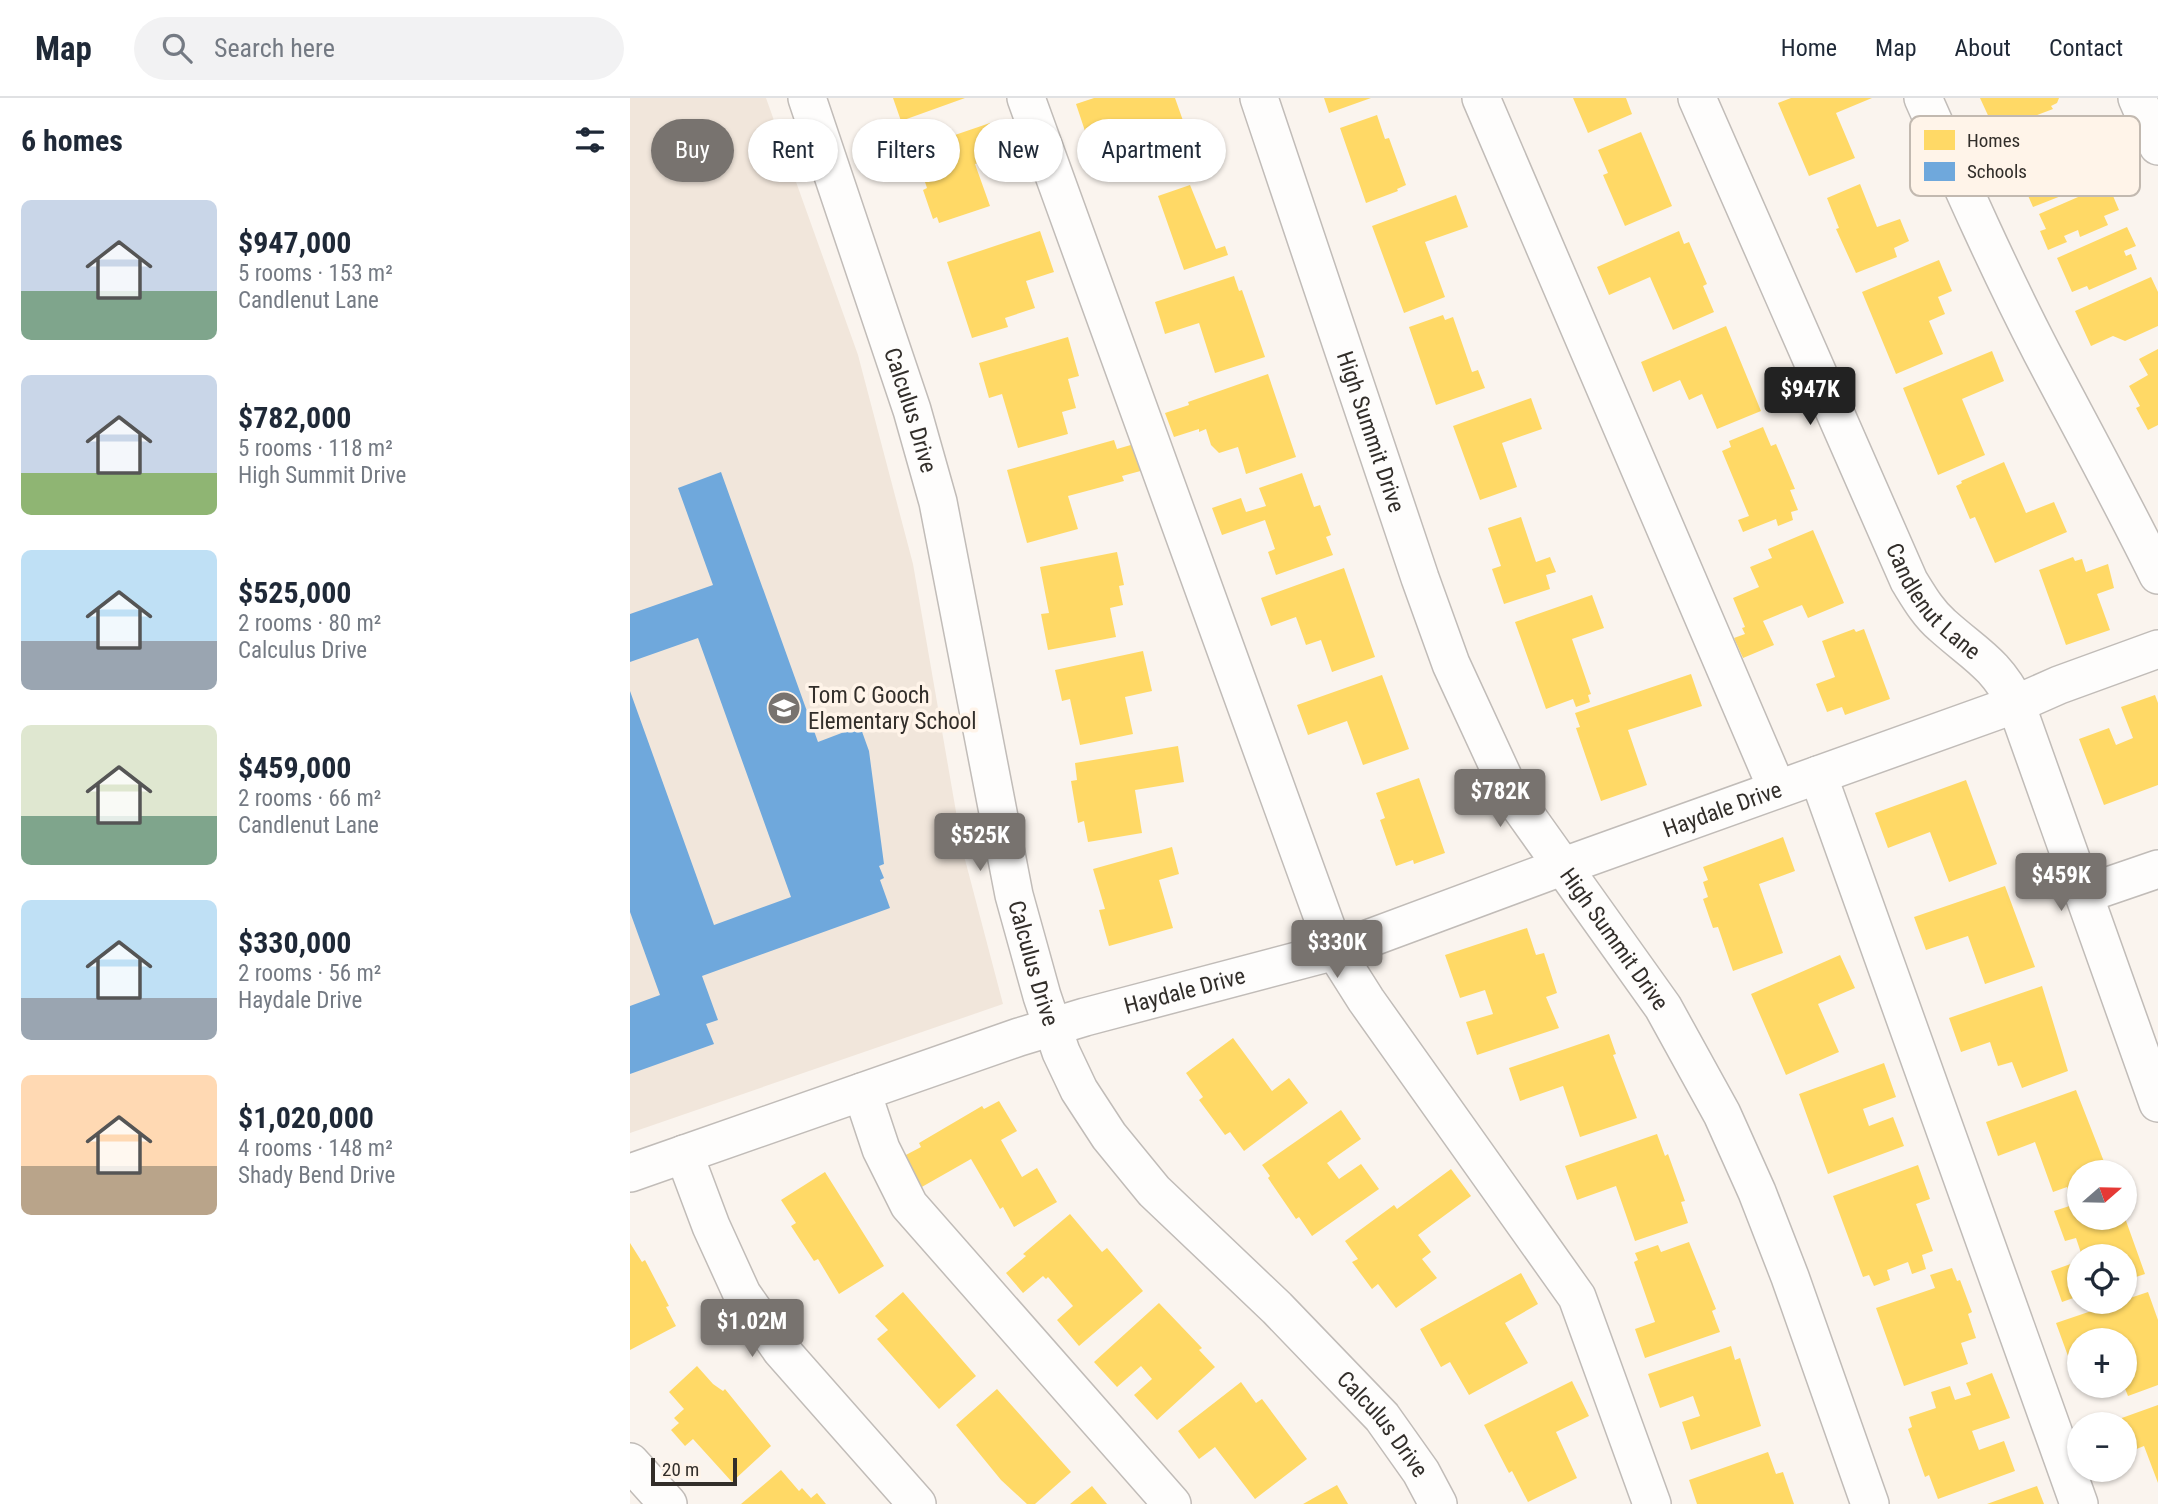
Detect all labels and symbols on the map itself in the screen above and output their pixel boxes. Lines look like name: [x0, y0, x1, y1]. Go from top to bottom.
legend: [1910, 116, 2140, 196]
text: Homes: [1967, 129, 2020, 152]
text: Schools: [1967, 160, 2027, 183]
street label: Calculus Drive: [879, 344, 943, 476]
street label: High Summit Drive: [1331, 348, 1410, 516]
pin: $947K: [1761, 368, 1859, 427]
street label: Candlenut Lane: [1881, 539, 1986, 665]
place label: Tom C Gooch Elementary School: [808, 682, 977, 735]
school or university icon: Tom C Gooch Elementary School: [765, 689, 803, 727]
pin: $782K: [1451, 770, 1549, 829]
street label: Haydale Drive: [1659, 776, 1785, 843]
pin: $525K: [931, 814, 1029, 873]
pin: $459K: [2012, 854, 2110, 913]
street label: High Summit Drive: [1555, 863, 1674, 1015]
street label: Calculus Drive: [1003, 897, 1065, 1029]
pin: $330K: [1288, 920, 1386, 980]
street label: Haydale Drive: [1121, 962, 1248, 1020]
north arrow: [2067, 1160, 2137, 1230]
pin: $1.02M: [695, 1300, 809, 1359]
street label: Calculus Drive: [1332, 1365, 1434, 1482]
scale bar: [651, 1455, 737, 1487]

